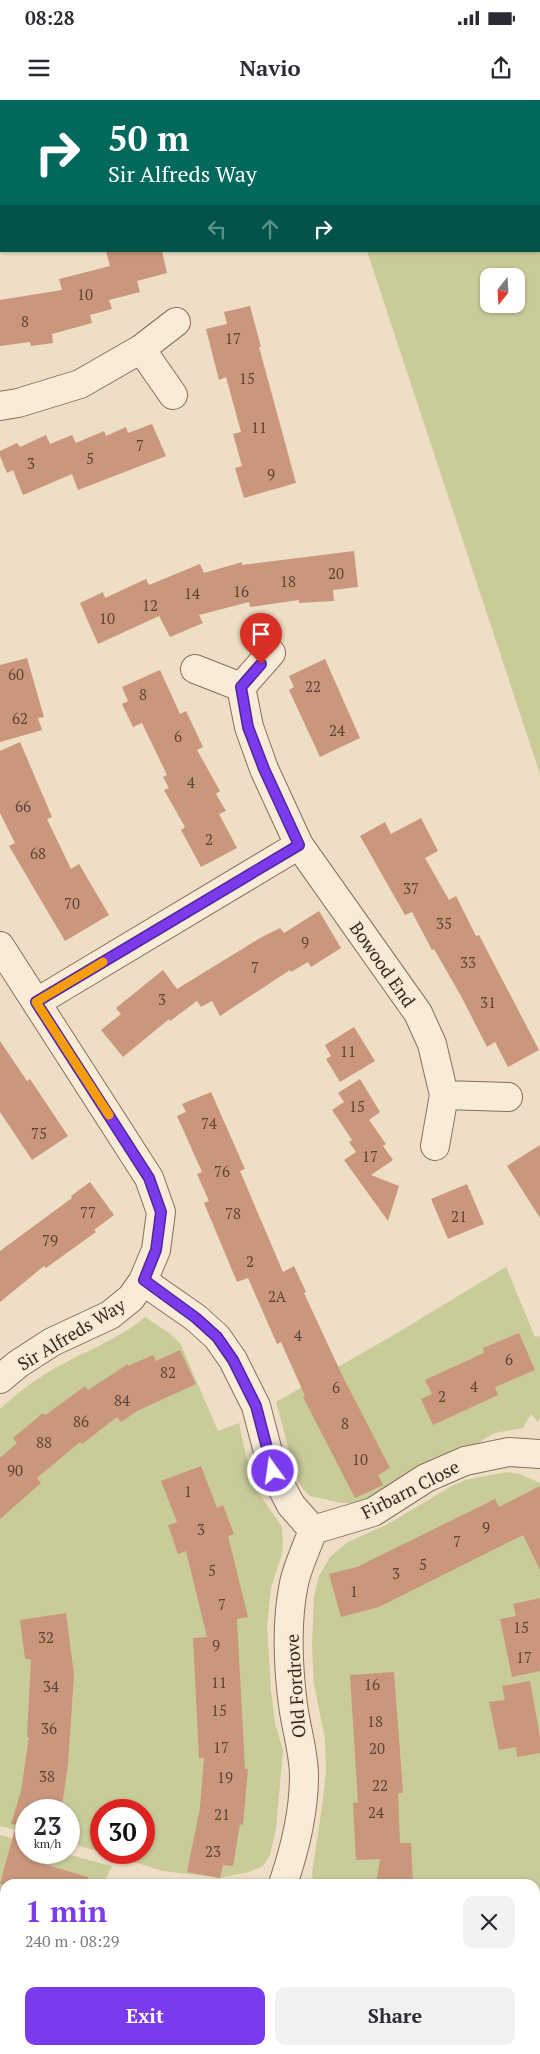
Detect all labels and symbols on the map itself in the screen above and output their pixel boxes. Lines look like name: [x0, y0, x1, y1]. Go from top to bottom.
north arrow: [480, 268, 525, 312]
house number: 10: [77, 284, 93, 304]
house number: 8: [21, 311, 29, 331]
house number: 17: [225, 328, 241, 348]
house number: 15: [239, 368, 255, 388]
house number: 11: [251, 417, 267, 437]
house number: 7: [136, 435, 144, 455]
house number: 5: [86, 448, 94, 468]
house number: 3: [27, 453, 35, 473]
house number: 9: [267, 464, 275, 484]
house number: 20: [328, 563, 344, 583]
house number: 18: [280, 571, 296, 591]
house number: 16: [233, 581, 249, 601]
house number: 14: [184, 583, 200, 603]
house number: 12: [142, 595, 158, 615]
house number: 10: [99, 608, 115, 628]
pin: [240, 613, 282, 664]
house number: 60: [8, 664, 24, 684]
house number: 22: [305, 676, 321, 696]
house number: 8: [139, 684, 147, 704]
house number: 62: [12, 708, 28, 728]
house number: 24: [329, 720, 345, 740]
house number: 6: [174, 726, 182, 746]
house number: 4: [187, 772, 195, 792]
house number: 66: [15, 796, 31, 816]
house number: 2: [205, 829, 213, 849]
house number: 68: [30, 843, 46, 863]
house number: 37: [403, 878, 419, 898]
house number: 70: [64, 893, 80, 913]
house number: 35: [436, 913, 452, 933]
street label: Bowood End: [345, 917, 421, 1011]
house number: 9: [301, 932, 309, 952]
house number: 33: [460, 952, 476, 972]
house number: 7: [251, 957, 259, 977]
house number: 3: [158, 989, 166, 1009]
house number: 31: [480, 992, 496, 1012]
house number: 11: [340, 1041, 356, 1061]
house number: 15: [349, 1096, 365, 1116]
house number: 74: [201, 1113, 217, 1133]
house number: 75: [31, 1123, 47, 1143]
house number: 17: [362, 1146, 378, 1166]
house number: 76: [214, 1161, 230, 1181]
house number: 77: [80, 1202, 96, 1222]
house number: 78: [225, 1203, 241, 1223]
house number: 21: [451, 1206, 467, 1226]
house number: 79: [42, 1230, 58, 1250]
house number: 2: [246, 1251, 254, 1271]
house number: 2A: [268, 1286, 287, 1306]
street label: Sir Alfreds Way: [13, 1292, 130, 1376]
house number: 4: [294, 1325, 302, 1345]
house number: 6: [505, 1349, 513, 1369]
house number: 82: [160, 1362, 176, 1382]
house number: 4: [470, 1376, 478, 1396]
house number: 6: [332, 1377, 340, 1397]
house number: 2: [438, 1386, 446, 1406]
house number: 84: [114, 1390, 130, 1410]
house number: 86: [73, 1411, 89, 1431]
house number: 8: [341, 1413, 349, 1433]
house number: 88: [36, 1432, 52, 1452]
position arrow: [246, 1444, 298, 1496]
house number: 10: [352, 1449, 368, 1469]
street label: Firbarn Close: [357, 1454, 463, 1524]
house number: 90: [7, 1460, 23, 1480]
house number: 1: [184, 1481, 192, 1501]
house number: 9: [482, 1517, 490, 1537]
house number: 3: [197, 1519, 205, 1539]
house number: 7: [453, 1531, 461, 1551]
house number: 5: [419, 1554, 427, 1574]
house number: 5: [208, 1560, 216, 1580]
house number: 3: [392, 1563, 400, 1583]
house number: 1: [350, 1581, 358, 1601]
house number: 7: [218, 1594, 226, 1614]
house number: 15: [513, 1617, 529, 1637]
house number: 32: [38, 1627, 54, 1647]
street label: Old Fordrove: [279, 1633, 311, 1739]
house number: 9: [212, 1635, 220, 1655]
house number: 17: [516, 1647, 532, 1667]
house number: 11: [211, 1672, 227, 1692]
house number: 16: [364, 1674, 380, 1694]
house number: 34: [43, 1676, 59, 1696]
house number: 15: [211, 1700, 227, 1720]
house number: 18: [367, 1711, 383, 1731]
house number: 36: [41, 1718, 57, 1738]
house number: 17: [213, 1737, 229, 1757]
house number: 20: [369, 1738, 385, 1758]
house number: 38: [39, 1766, 55, 1786]
house number: 19: [217, 1767, 233, 1787]
house number: 22: [372, 1775, 388, 1795]
speed limit sign: 30: [90, 1799, 155, 1864]
house number: 24: [368, 1802, 384, 1822]
house number: 21: [214, 1804, 230, 1824]
house number: 23: [205, 1841, 221, 1861]

